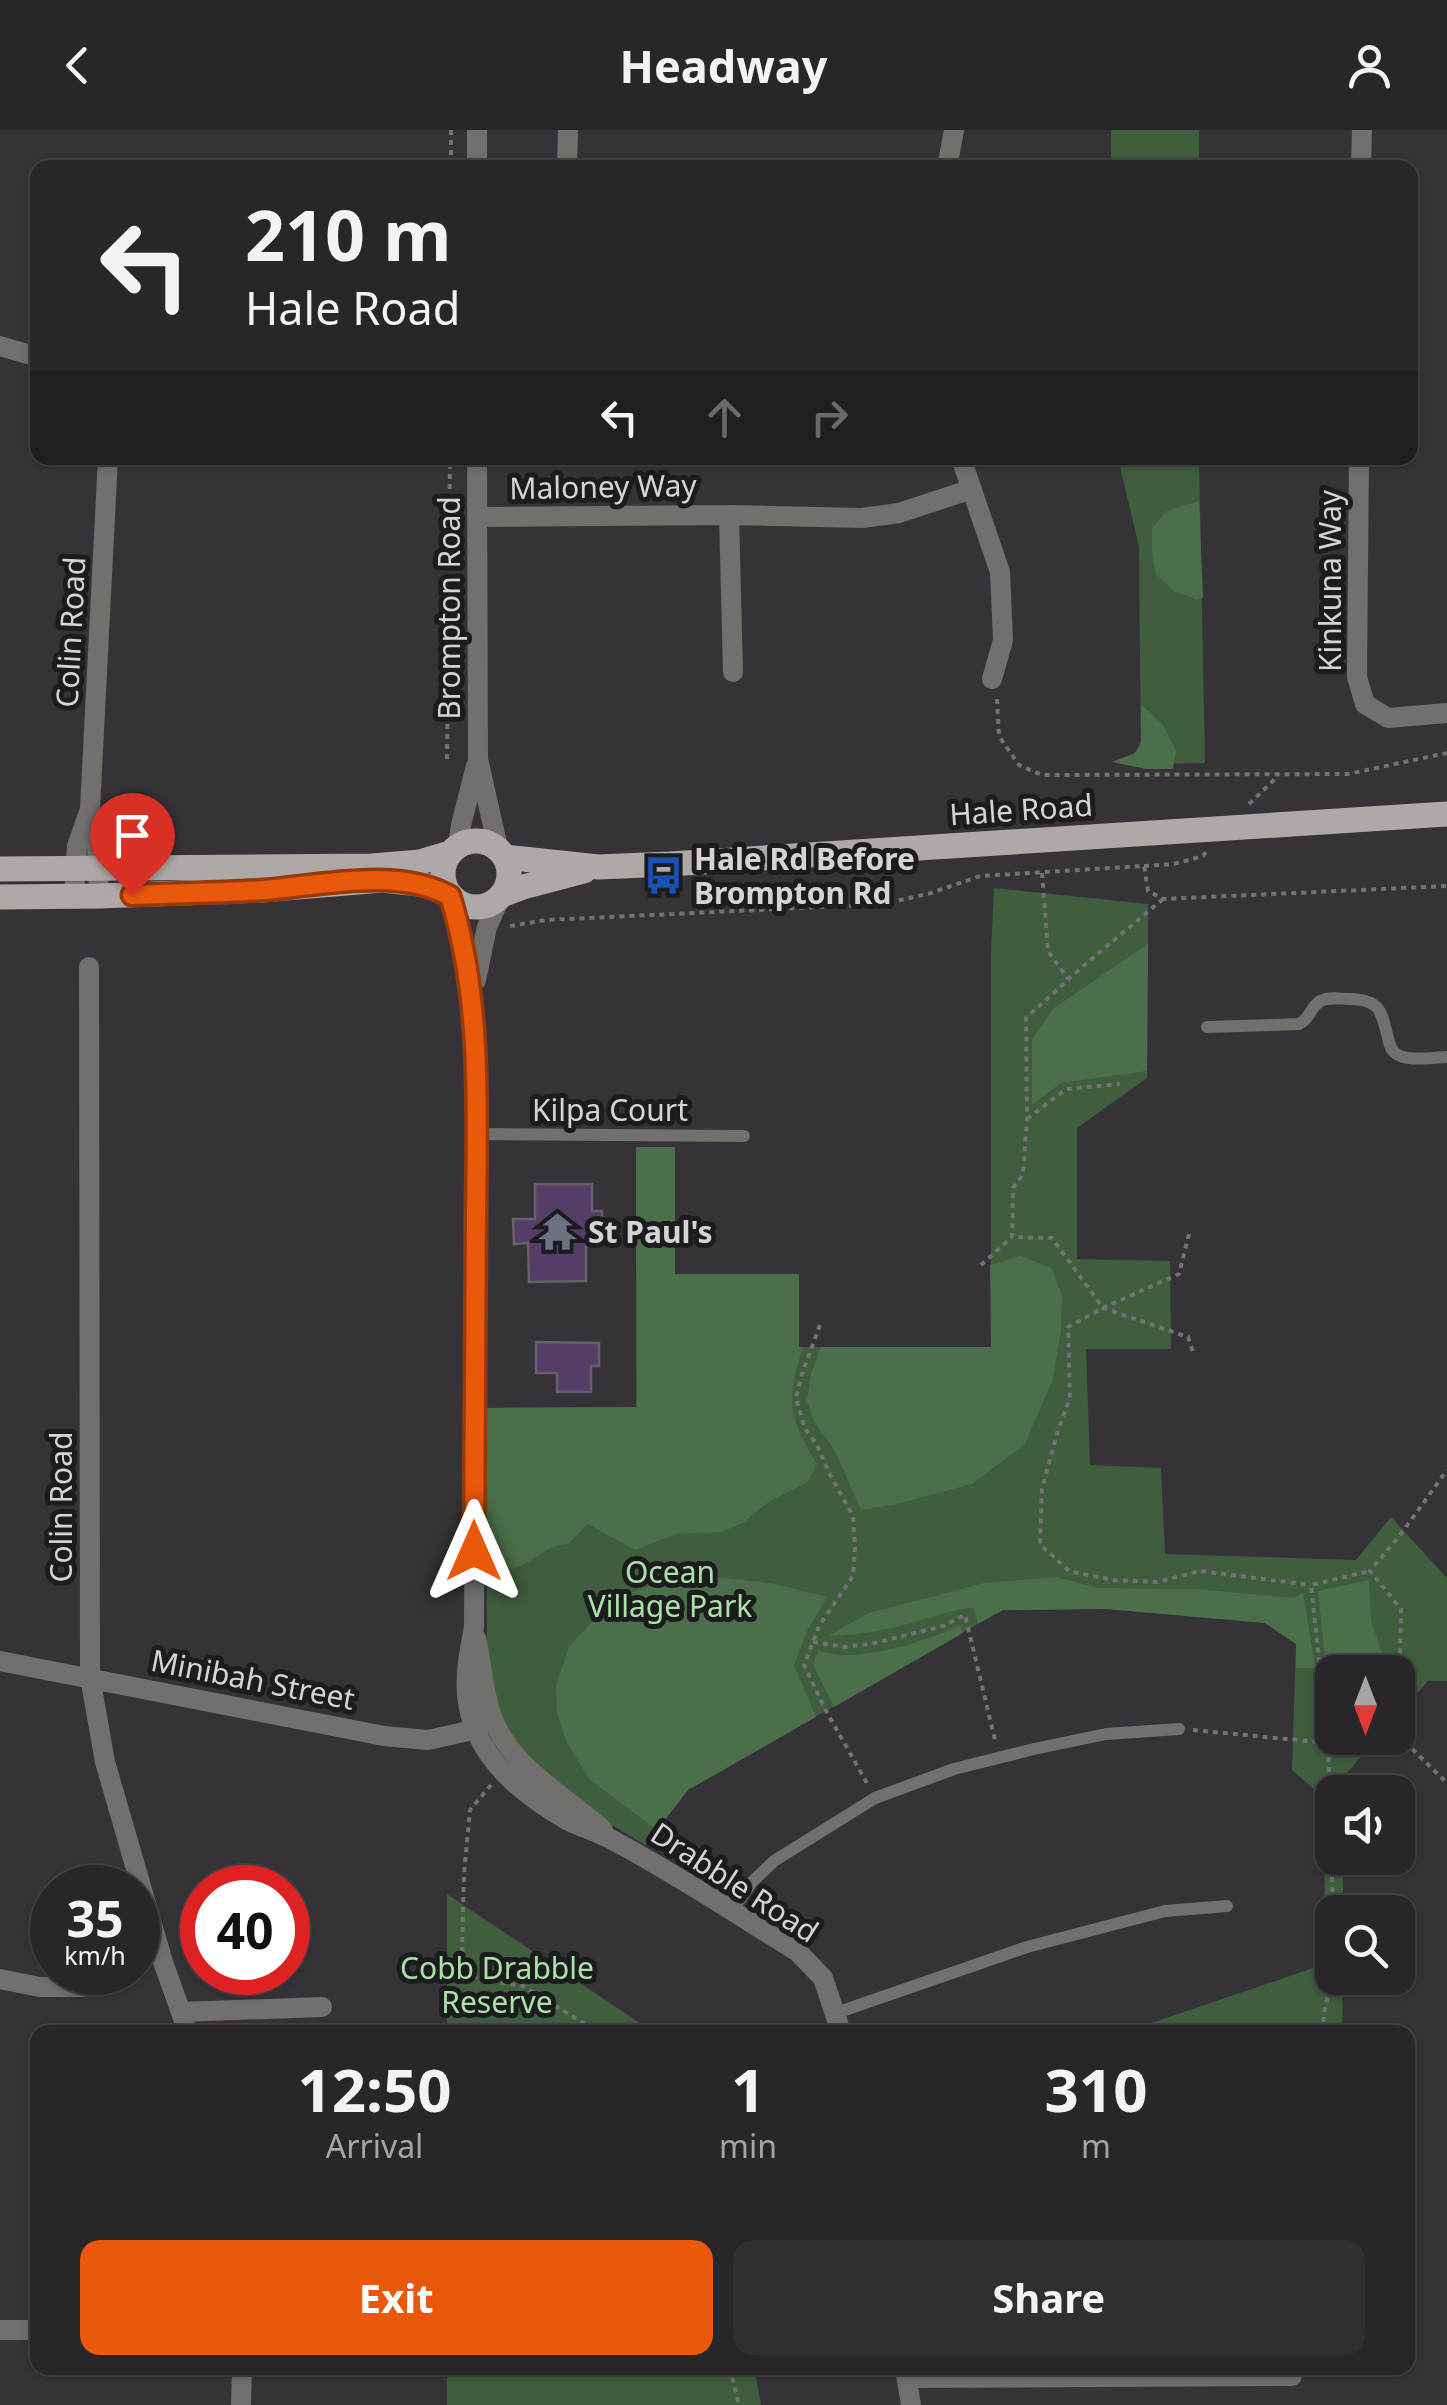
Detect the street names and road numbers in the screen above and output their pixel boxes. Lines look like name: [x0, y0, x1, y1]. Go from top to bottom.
street label: Maloney Way: [509, 464, 698, 508]
street label: Kinkuna Way: [1309, 489, 1350, 672]
street label: Brompton Road: [428, 496, 469, 720]
street label: Colin Road: [46, 556, 94, 708]
street label: Hale Road: [948, 784, 1094, 834]
street label: Kilpa Court: [532, 1089, 688, 1130]
street label: Colin Road: [40, 1431, 81, 1583]
street label: Minibah Street: [148, 1639, 358, 1719]
street label: Drabble Road: [643, 1813, 827, 1951]

